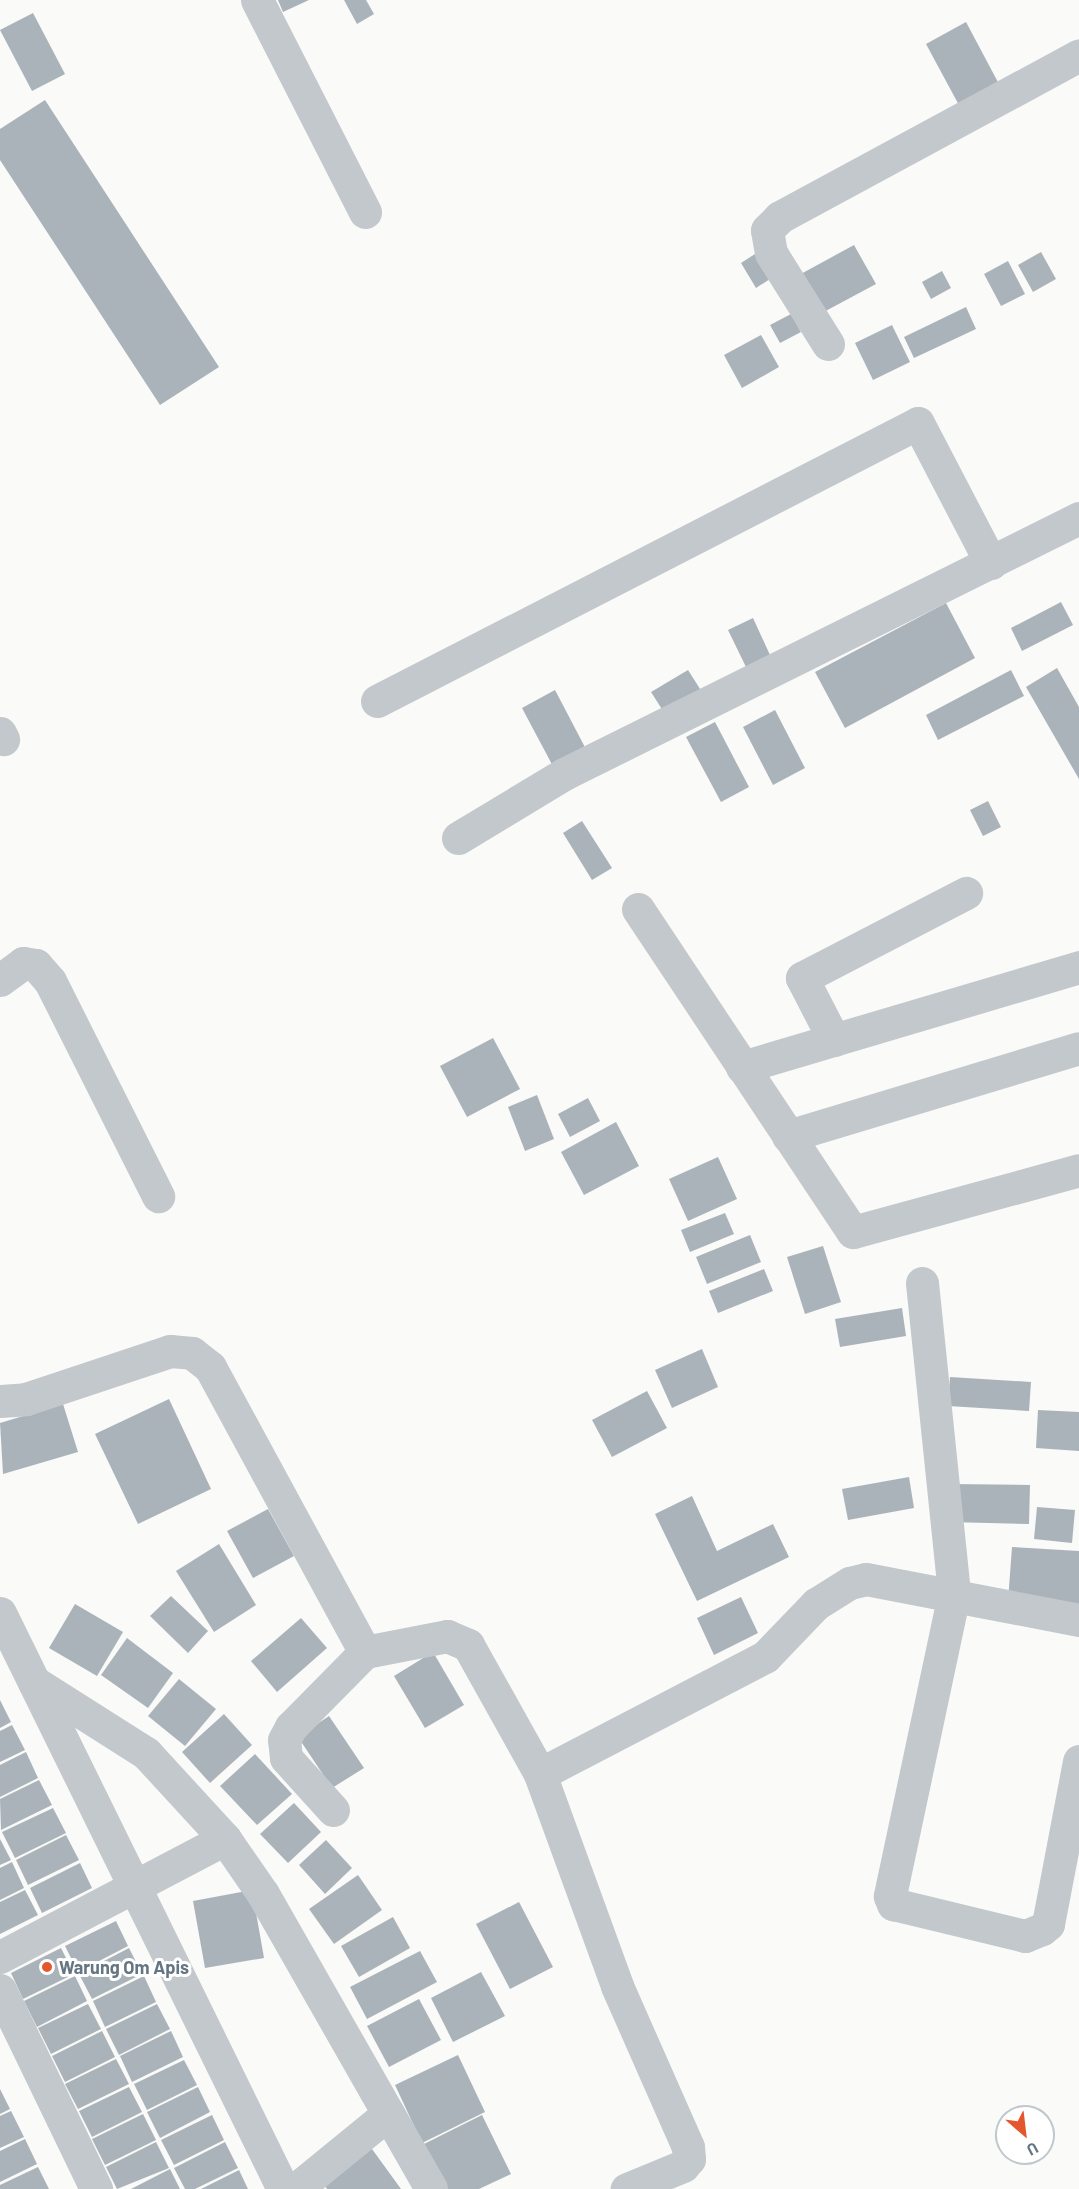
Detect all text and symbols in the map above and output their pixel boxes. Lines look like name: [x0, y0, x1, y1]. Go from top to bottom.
place label: Warung Om Apis: [59, 1956, 189, 1978]
marker: Warung Om Apis: [40, 1960, 54, 1974]
north arrow: [995, 2105, 1055, 2165]
text: U: [1024, 2139, 1042, 2160]

